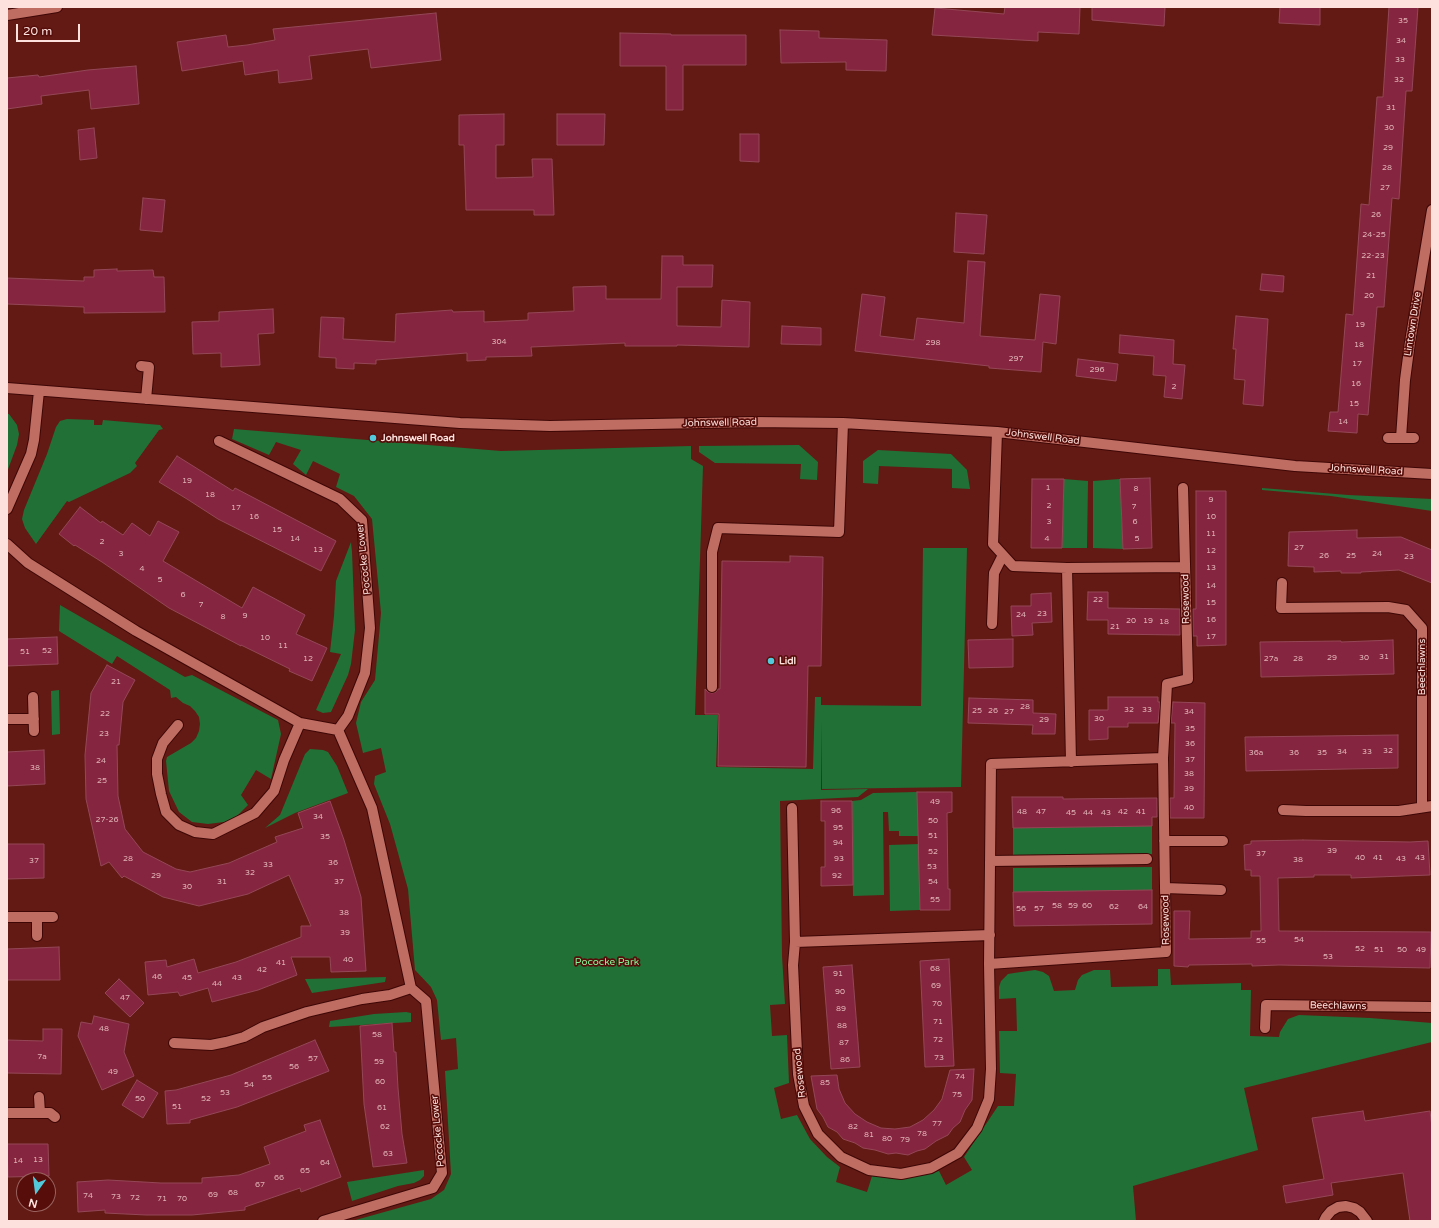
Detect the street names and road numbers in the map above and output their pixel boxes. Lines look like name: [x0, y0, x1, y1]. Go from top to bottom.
street label: Lintown Drive: [1402, 291, 1424, 357]
street label: Johnswell Road: [683, 416, 757, 430]
street label: Johnswell Road: [1006, 427, 1080, 447]
street label: Johnswell Road: [1329, 462, 1403, 478]
street label: Pococke Lower: [354, 523, 374, 595]
street label: Rosewood: [1180, 574, 1192, 624]
street label: Beechlawns: [1416, 639, 1428, 695]
street label: Rosewood: [1160, 895, 1172, 945]
street label: Beechlawns: [1310, 1000, 1366, 1012]
street label: Rosewood: [791, 1048, 809, 1098]
street label: Pococke Lower: [429, 1095, 447, 1167]

